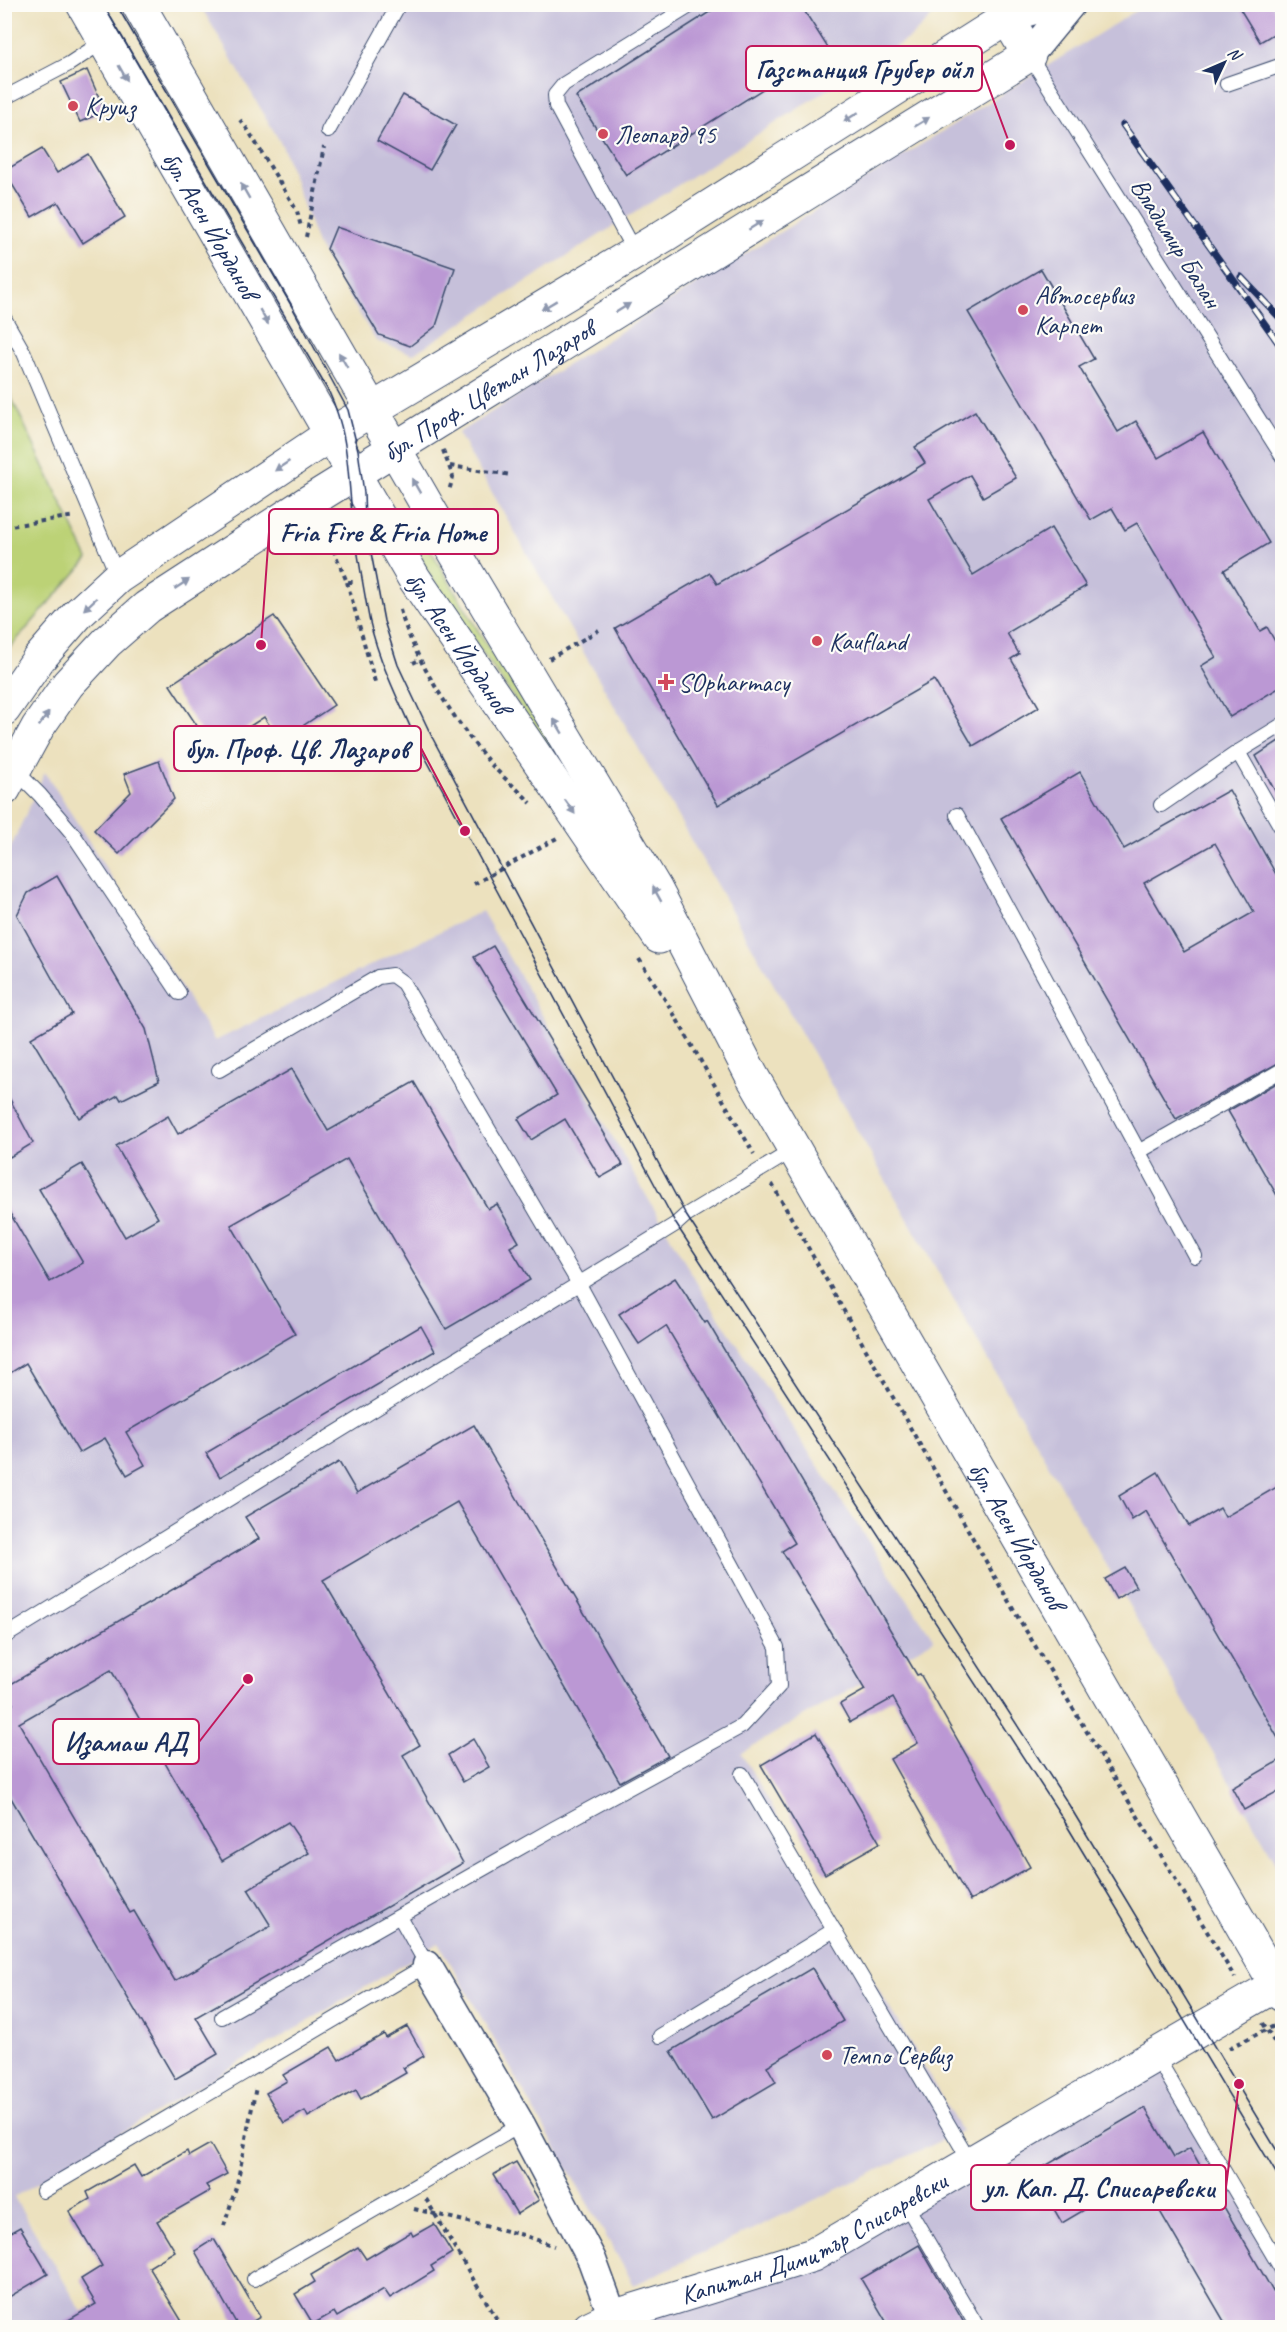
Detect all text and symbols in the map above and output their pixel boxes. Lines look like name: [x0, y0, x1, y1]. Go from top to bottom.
north arrow: [1194, 33, 1254, 93]
text: N: [1223, 43, 1247, 66]
callout: Газстанция Грубер ойл: [746, 46, 982, 91]
text: Газстанция Грубер ойл: [756, 52, 975, 87]
one-way arrow: [118, 65, 129, 81]
place label: Круиз: [85, 90, 137, 123]
marker: Круиз: [66, 99, 80, 113]
one-way arrow: [843, 112, 860, 123]
one-way arrow: [914, 116, 930, 127]
place label: Леопард 95: [615, 118, 717, 151]
marker: Леопард 95: [596, 127, 610, 141]
street label: бул. Асен Йорданов: [155, 145, 269, 310]
street label: Владимир Балан: [1123, 172, 1230, 316]
one-way arrow: [240, 182, 250, 199]
one-way arrow: [748, 219, 764, 230]
place label: Автосервиз Карпет: [1035, 279, 1136, 342]
one-way arrow: [541, 299, 557, 310]
one-way arrow: [615, 303, 631, 314]
marker: Автосервиз Карпет: [1016, 303, 1030, 317]
one-way arrow: [259, 309, 269, 326]
street label: бул. Проф. Цветан Лазаров: [376, 310, 605, 468]
one-way arrow: [338, 351, 348, 368]
one-way arrow: [274, 460, 290, 471]
one-way arrow: [410, 478, 421, 494]
callout: Fria Fire & Fria Home: [269, 509, 498, 554]
text: Fria Fire & Fria Home: [280, 515, 489, 549]
street label: бул. Асен Йорданов: [398, 566, 522, 725]
one-way arrow: [174, 579, 190, 590]
one-way arrow: [83, 596, 97, 610]
place label: Kaufland: [829, 625, 910, 658]
marker: Kaufland: [810, 634, 824, 648]
place label: SOpharmacy: [678, 666, 792, 699]
marker: SOpharmacy: [659, 675, 673, 689]
one-way arrow: [37, 711, 49, 727]
one-way arrow: [553, 717, 563, 734]
callout: бул. Проф. Цв. Лазаров: [174, 726, 421, 771]
text: бул. Проф. Цв. Лазаров: [185, 732, 413, 767]
one-way arrow: [564, 798, 576, 814]
one-way arrow: [652, 885, 662, 902]
street label: бул. Асен Йорданов: [962, 1456, 1075, 1620]
callout: Изамаш АД: [53, 1719, 199, 1764]
text: Изамаш АД: [65, 1725, 190, 1760]
place label: Темпо Сервиз: [839, 2039, 954, 2072]
marker: Темпо Сервиз: [820, 2048, 834, 2062]
street label: Капитан Димитър Списаревски: [677, 2163, 954, 2311]
callout: ул. Кап. Д. Списаревски: [971, 2165, 1226, 2210]
text: ул. Кап. Д. Списаревски: [982, 2171, 1216, 2205]

